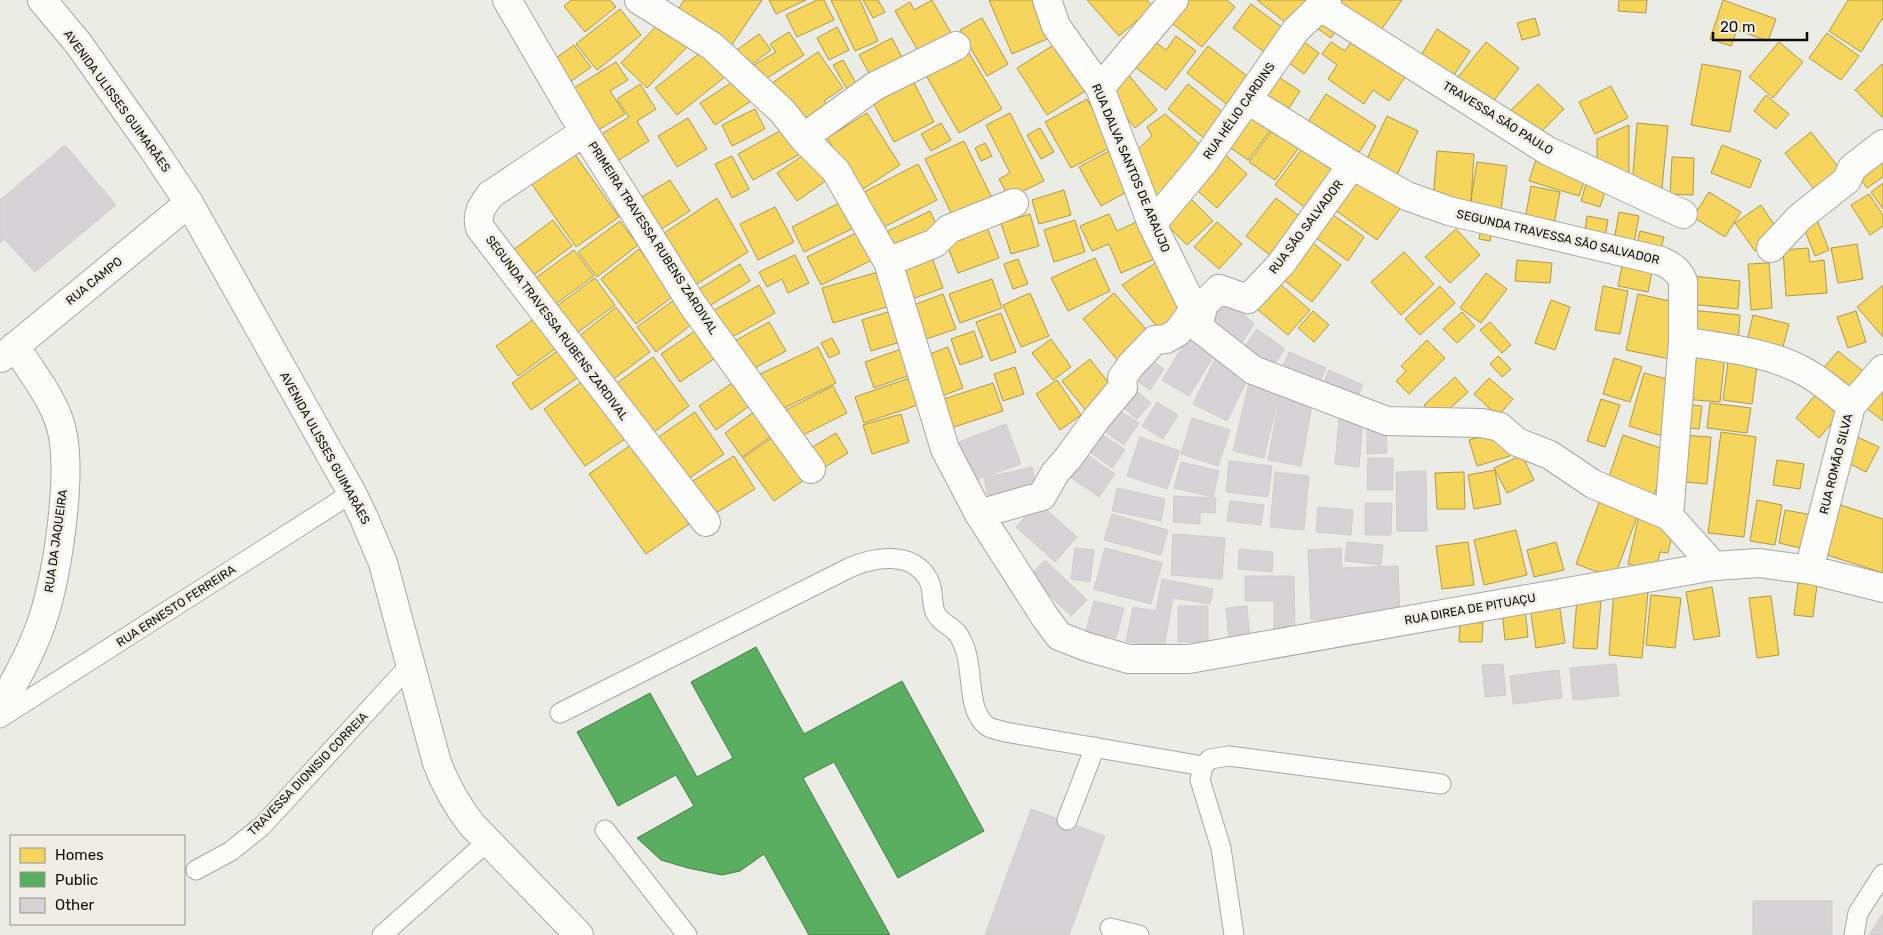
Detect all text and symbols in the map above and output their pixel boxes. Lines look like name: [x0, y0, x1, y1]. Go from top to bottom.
scale bar: [1713, 10, 1807, 42]
text: 20 m: [1720, 18, 1755, 36]
street label: AVENIDA ULISSES GUIMARÃES: [61, 27, 173, 175]
street label: RUA HÉLIO CARDINS: [1200, 60, 1278, 162]
street label: TRAVESSA SÃO PAULO: [1440, 78, 1556, 158]
street label: RUA DALVA SANTOS DE ARAUJO: [1089, 82, 1173, 254]
street label: PRIMEIRA TRAVESSA RUBENS ZARDIVAL: [585, 139, 721, 337]
street label: RUA SÃO SALVADOR: [1266, 177, 1346, 277]
street label: SEGUNDA TRAVESSA SÃO SALVADOR: [1455, 207, 1661, 267]
street label: SEGUNDA TRAVESSA RUBENS ZARDIVAL: [483, 233, 631, 423]
street label: RUA CAMPO: [63, 254, 125, 308]
street label: AVENIDA ULISSES GUIMARÃES: [277, 369, 373, 527]
street label: RUA ROMÃO SILVA: [1817, 412, 1855, 516]
street label: RUA DA JAQUEIRA: [42, 489, 70, 593]
street label: RUA ERNESTO FERREIRA: [114, 562, 238, 650]
street label: RUA DIREA DE PITUAÇU: [1403, 591, 1537, 627]
street label: TRAVESSA DIONISIO CORREIA: [245, 709, 371, 839]
legend: [10, 835, 185, 925]
text: Homes: [55, 846, 104, 864]
text: Public: [55, 871, 98, 889]
text: Other: [55, 896, 95, 914]

